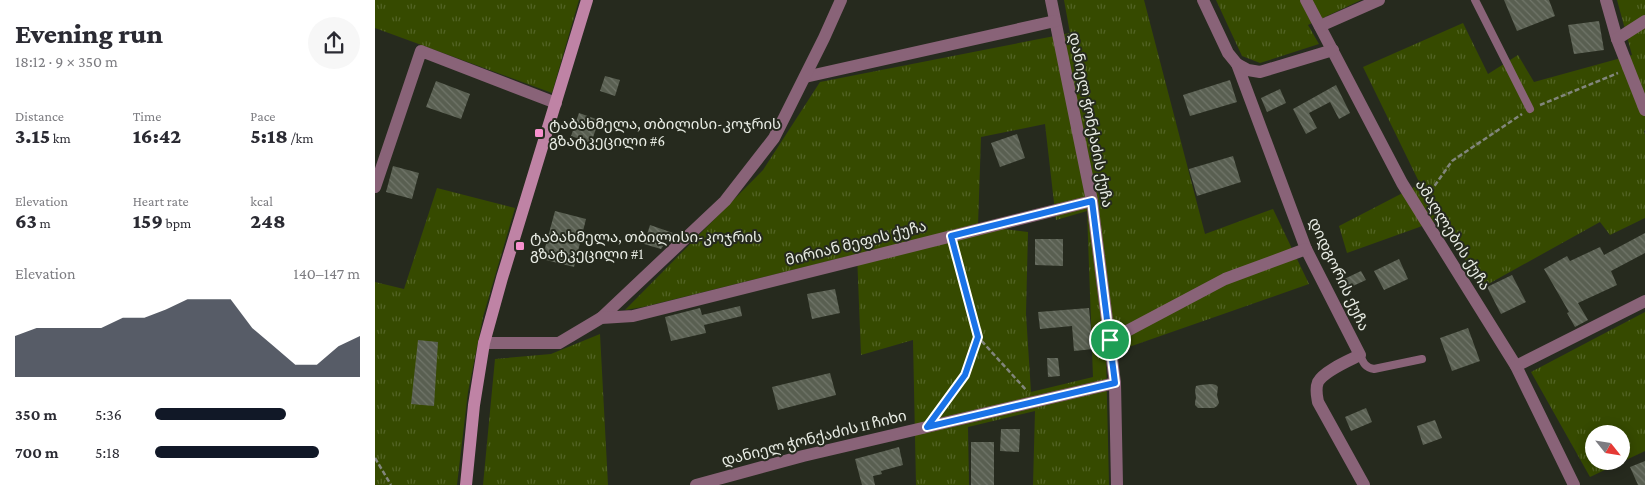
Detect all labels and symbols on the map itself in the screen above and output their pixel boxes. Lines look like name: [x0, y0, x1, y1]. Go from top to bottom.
street label: დანიელ ჭონქაძის ქუჩა: [1065, 31, 1116, 209]
place label: ტაბახმელა, თბილისი-კოჯრის გზატკეცილი #6: [549, 116, 781, 150]
marker: ტაბახმელა, თბილისი-კოჯრის გზატკეცილი #6: [533, 127, 545, 139]
street label: ამაღლების ქუჩა: [1412, 177, 1494, 294]
street label: დიდგორის ქუჩა: [1305, 215, 1372, 334]
street label: მირიან მეფის ქუჩა: [784, 218, 928, 269]
place label: ტაბახმელა, თბილისი-კოჯრის გზატკეცილი #1: [530, 229, 762, 263]
marker: ტაბახმელა, თბილისი-კოჯრის გზატკეცილი #1: [514, 240, 526, 252]
pin: [1089, 319, 1131, 361]
street label: დანიელ ჭონქაძის II ჩიხი: [720, 407, 908, 470]
north arrow: [1585, 425, 1630, 470]

